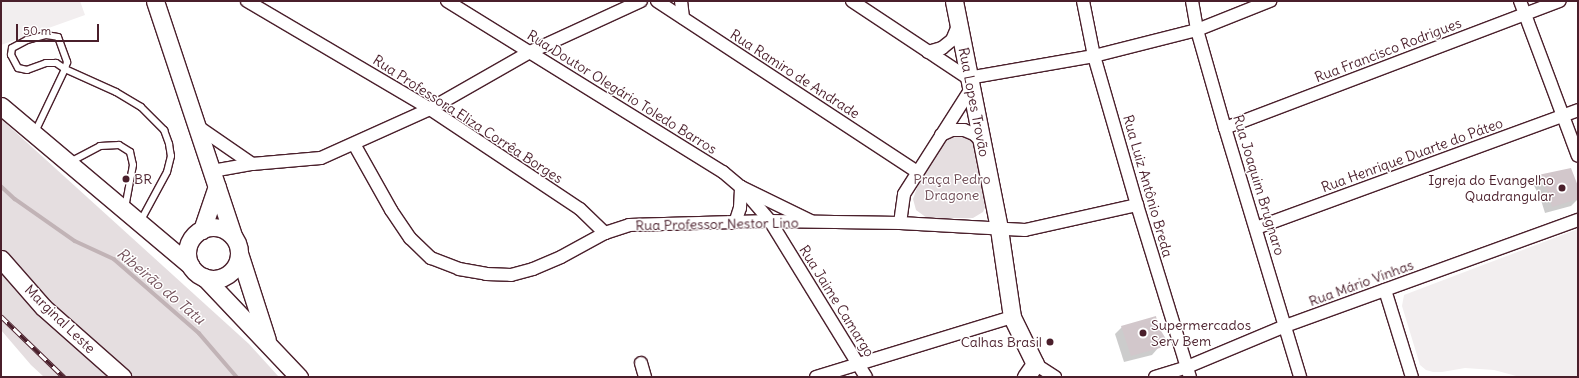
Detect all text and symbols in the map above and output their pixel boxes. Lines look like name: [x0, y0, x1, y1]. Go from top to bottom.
street label: Rua Francisco Rodrigues: [1312, 14, 1464, 86]
scale bar: [18, 16, 101, 42]
text: 50 m: [23, 23, 51, 38]
street label: Rua Doutor Olegário Toledo Barros: [524, 26, 720, 158]
street label: Rua Ramiro de Andrade: [727, 26, 863, 122]
street label: Rua Lopes Trovão: [955, 46, 993, 158]
street label: Rua Professora Eliza Corrêa Borges: [370, 51, 566, 187]
street label: Rua Luiz Antônio Breda: [1120, 113, 1176, 259]
street label: Rua Joaquim Brugnaro: [1230, 113, 1288, 257]
street label: Rua Henrique Duarte do Páteo: [1319, 114, 1505, 196]
place label: BR: [134, 171, 152, 187]
park label: Praça Pedro Dragone: [913, 171, 991, 204]
place label: Igreja do Evangelho Quadrangular: [1428, 172, 1554, 204]
marker: BR: [121, 174, 131, 184]
marker: Igreja do Evangelho Quadrangular: [1557, 183, 1567, 193]
street label: Rua Professor Nestor Lino: [635, 214, 799, 234]
street label: Rua Jaime Camargo: [796, 242, 878, 360]
water label: Ribeirão do Tatu: [113, 244, 209, 328]
street label: Rua Mário Vinhas: [1306, 256, 1416, 310]
street label: Marginal Leste: [21, 281, 99, 357]
place label: Supermercados Serv Bem: [1151, 317, 1251, 350]
marker: Supermercados Serv Bem: [1138, 328, 1148, 338]
place label: Calhas Brasil: [961, 334, 1042, 350]
marker: Calhas Brasil: [1045, 337, 1055, 347]

